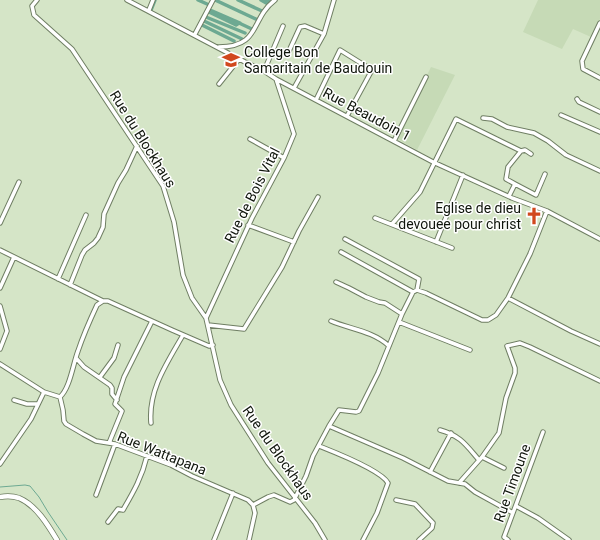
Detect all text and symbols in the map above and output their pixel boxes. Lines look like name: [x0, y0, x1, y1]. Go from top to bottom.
place label: College Bon Samaritain de Baudouin: [244, 44, 392, 76]
school or university icon: College Bon Samaritain de Baudouin: [221, 50, 241, 70]
street label: Rue Beaudoin 1: [320, 84, 414, 144]
street label: Rue du Blockhaus: [107, 88, 179, 190]
street label: Rue de Bois Vital: [221, 145, 283, 245]
place label: Eglise de dieu devouee pour christ: [398, 200, 521, 232]
church icon: Eglise de dieu devouee pour christ: [524, 206, 544, 226]
street label: Rue du Blockhaus: [240, 403, 316, 503]
street label: Rue Wattapana: [115, 428, 209, 478]
street label: Rue Timoune: [490, 442, 534, 524]

